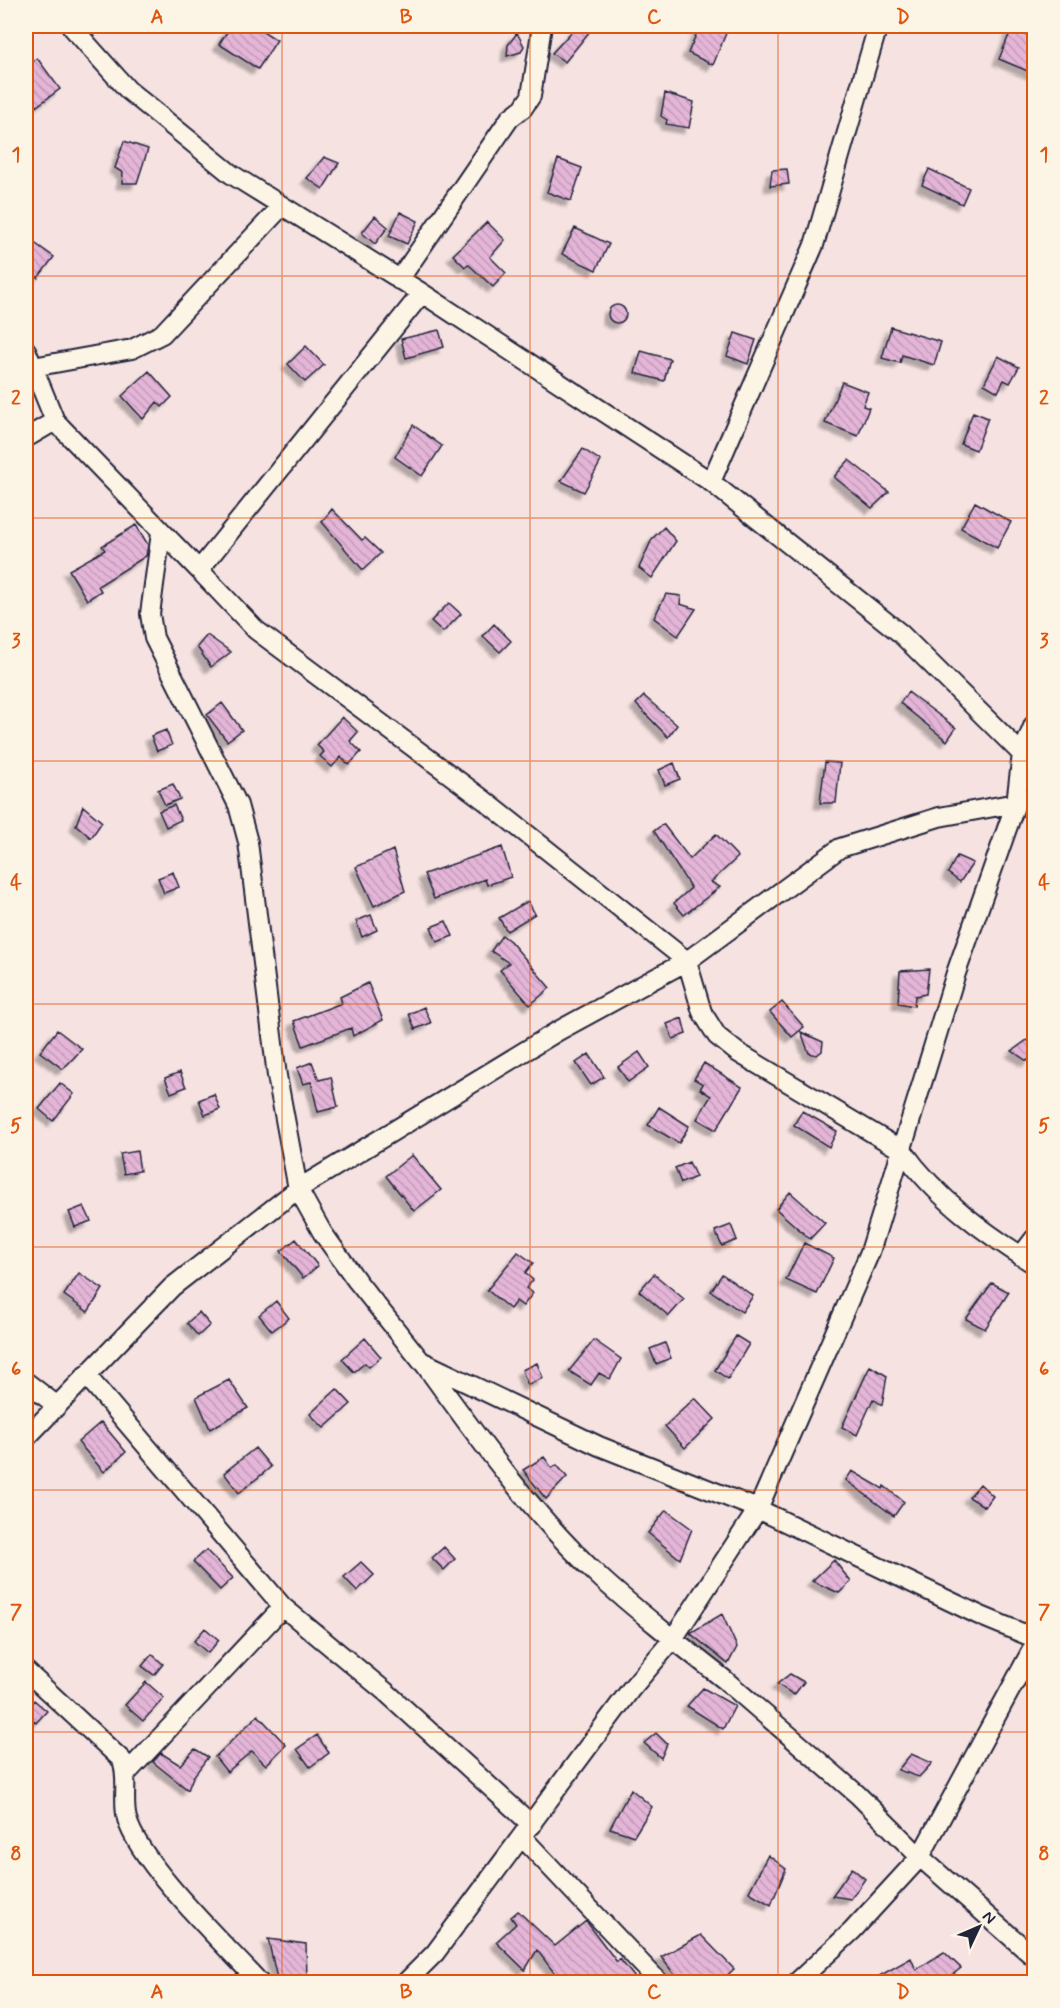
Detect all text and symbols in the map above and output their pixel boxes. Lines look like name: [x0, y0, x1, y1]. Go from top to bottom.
text: A: [150, 4, 164, 31]
text: B: [400, 4, 413, 31]
text: C: [647, 4, 662, 31]
text: D: [896, 4, 910, 31]
text: 1: [12, 142, 20, 169]
text: 1: [1040, 142, 1048, 169]
text: 2: [11, 385, 21, 412]
text: 2: [1039, 385, 1049, 412]
text: 3: [11, 628, 21, 655]
text: 3: [1039, 628, 1049, 655]
text: 4: [10, 870, 22, 897]
text: 4: [1038, 870, 1050, 897]
text: 5: [10, 1113, 22, 1140]
text: 5: [1038, 1113, 1050, 1140]
text: 6: [11, 1356, 21, 1383]
text: 6: [1039, 1356, 1049, 1383]
text: 7: [10, 1599, 22, 1626]
text: 7: [1038, 1599, 1050, 1626]
text: 8: [10, 1841, 22, 1868]
text: 8: [1038, 1841, 1050, 1868]
north arrow: [949, 1897, 1009, 1957]
text: N: [977, 1906, 1000, 1929]
text: A: [150, 1979, 164, 2006]
text: B: [400, 1979, 413, 2006]
text: C: [647, 1979, 662, 2006]
text: D: [896, 1979, 910, 2006]

